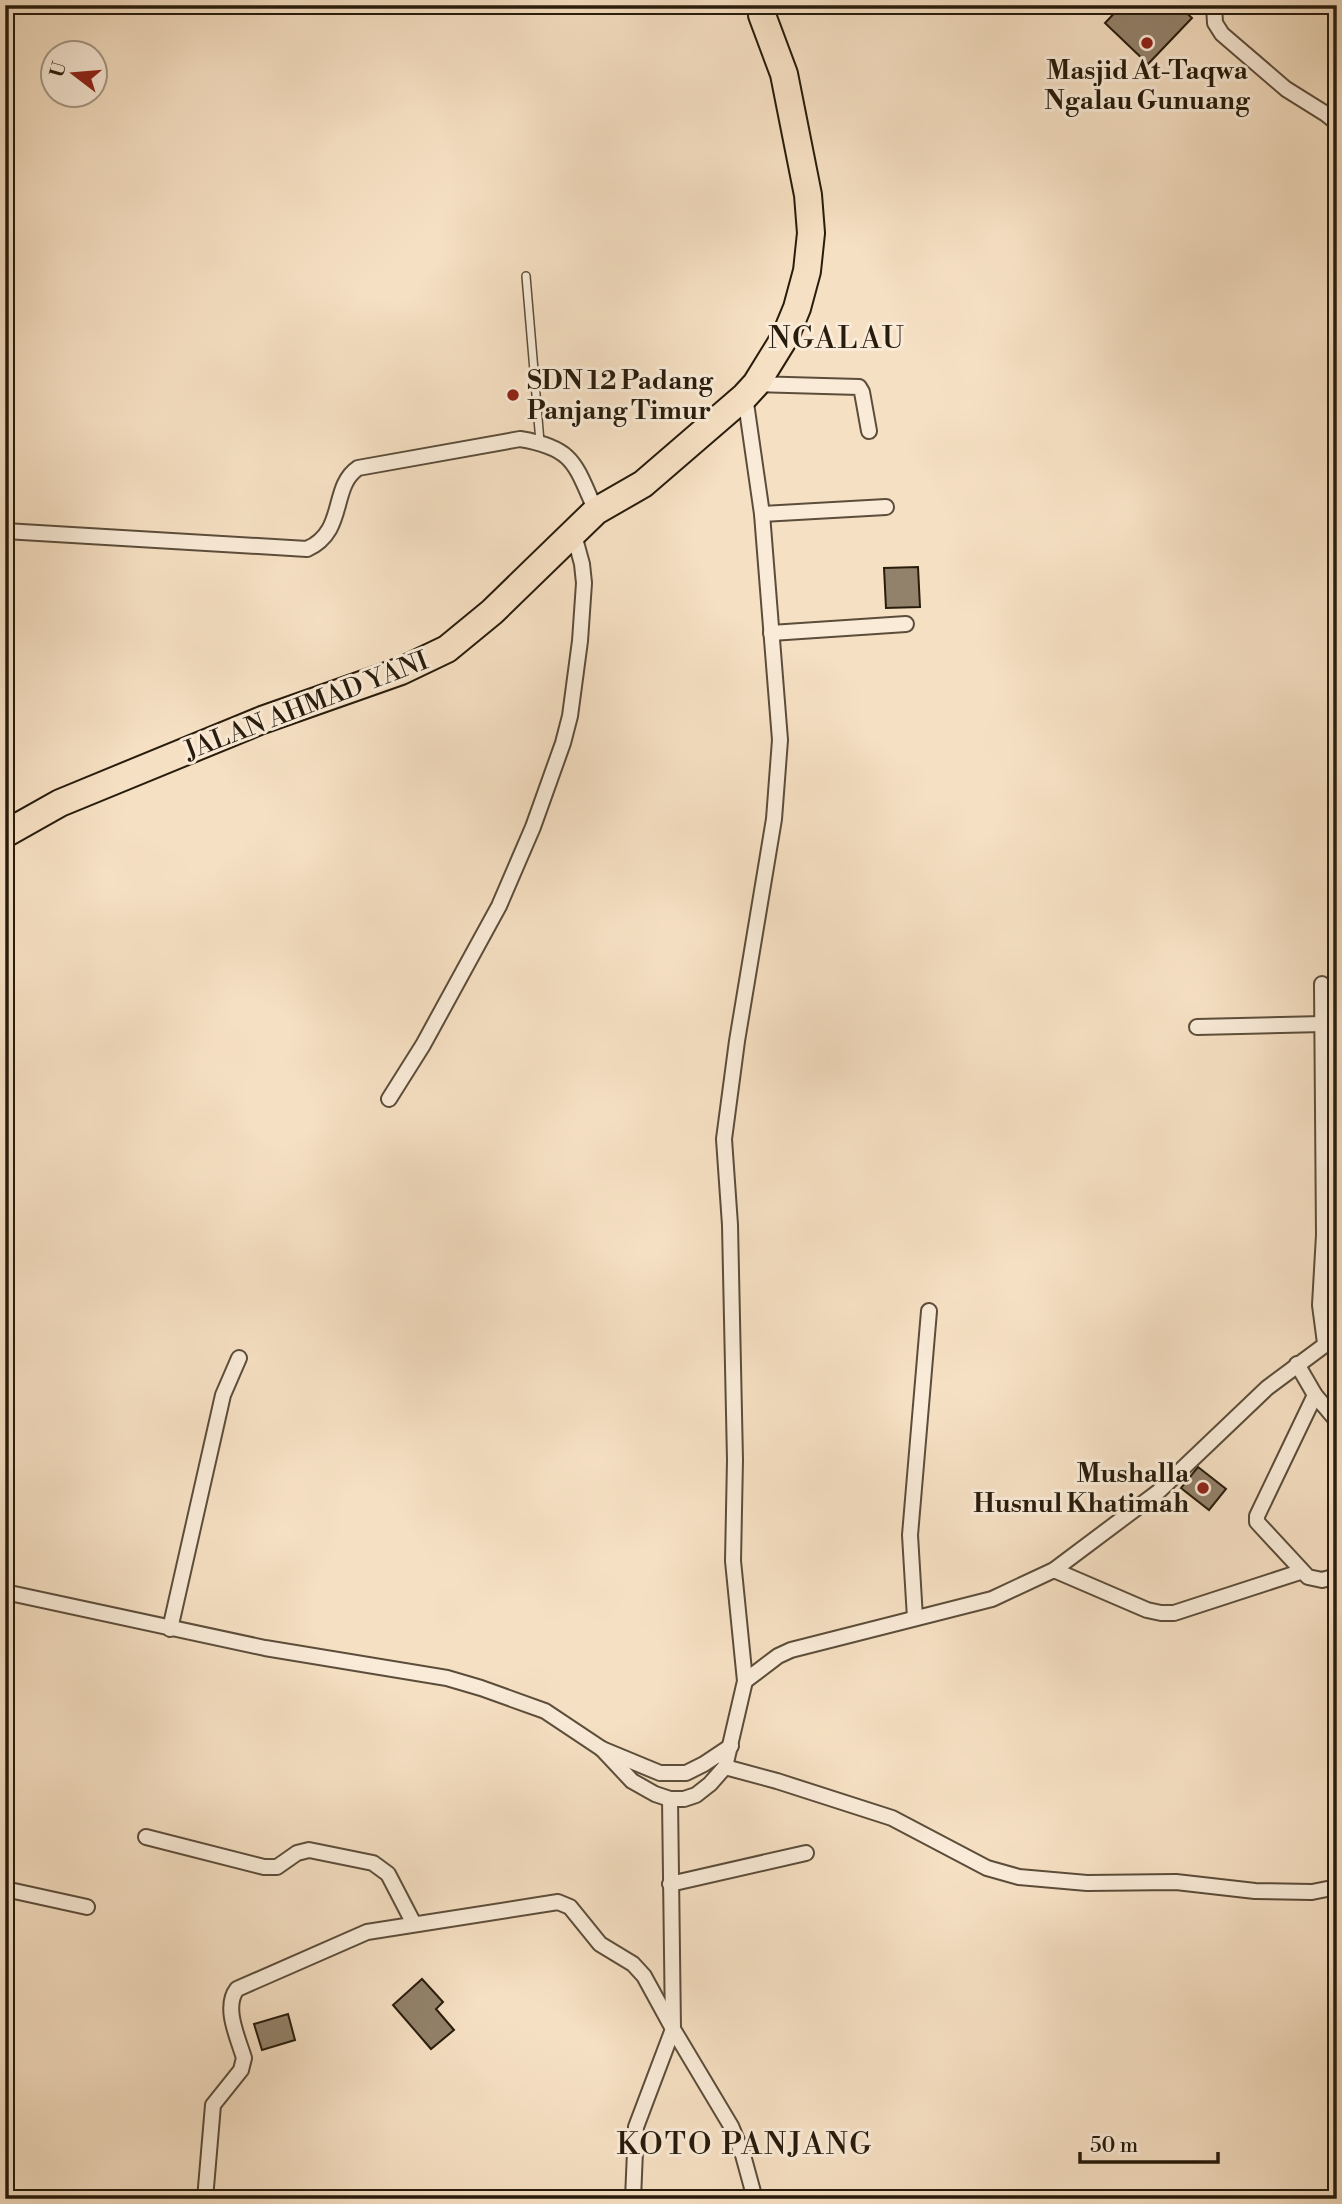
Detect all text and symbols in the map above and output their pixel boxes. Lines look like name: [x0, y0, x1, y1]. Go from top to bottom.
marker: Masjid At-Taqwa Ngalau Gunuang: [1139, 35, 1155, 51]
north arrow: [38, 38, 108, 108]
place label: Masjid At-Taqwa Ngalau Gunuang: [1044, 55, 1251, 117]
text: U: [45, 59, 72, 80]
district label: NGALAU: [768, 320, 906, 358]
place label: SDN 12 Padang Panjang Timur: [527, 365, 714, 427]
marker: SDN 12 Padang Panjang Timur: [505, 387, 521, 403]
street label: JALAN AHMAD YANI: [179, 645, 433, 768]
place label: Mushalla Husnul Khatimah: [973, 1458, 1190, 1520]
marker: Mushalla Husnul Khatimah: [1195, 1480, 1211, 1496]
scale bar: [1080, 2120, 1218, 2164]
district label: KOTO PANJANG: [617, 2126, 873, 2164]
text: 50 m: [1090, 2133, 1138, 2159]

